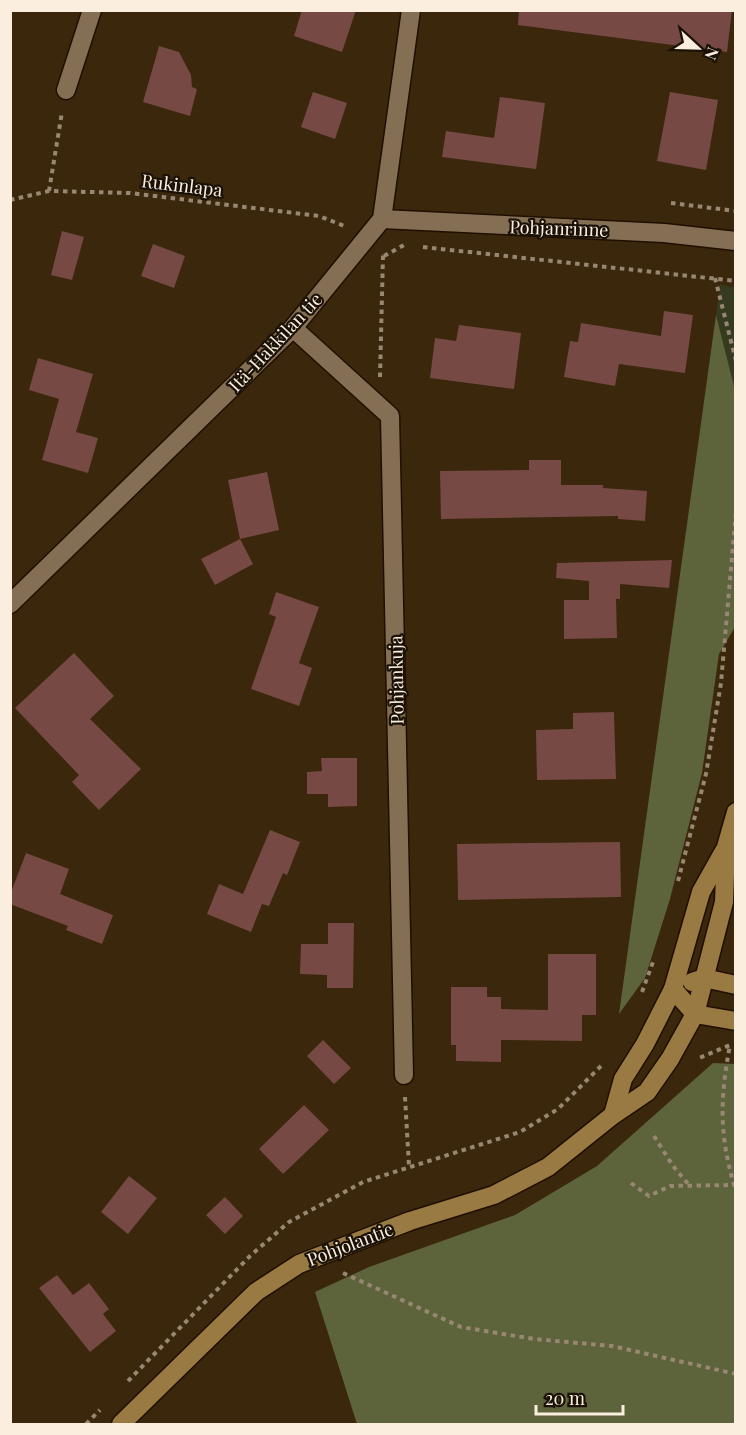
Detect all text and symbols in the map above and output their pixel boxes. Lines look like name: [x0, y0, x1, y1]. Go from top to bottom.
north arrow: [668, 18, 728, 78]
text: N: [700, 45, 724, 64]
street label: Rukinlapa: [140, 168, 224, 202]
street label: Pohjanrinne: [509, 214, 609, 242]
street label: Itä-Hakkilan tie: [223, 287, 327, 397]
street label: Pohjankuja: [383, 635, 409, 725]
street label: Pohjolantie: [303, 1217, 397, 1271]
scale bar: [536, 1378, 623, 1416]
text: 20 m: [545, 1386, 585, 1410]

